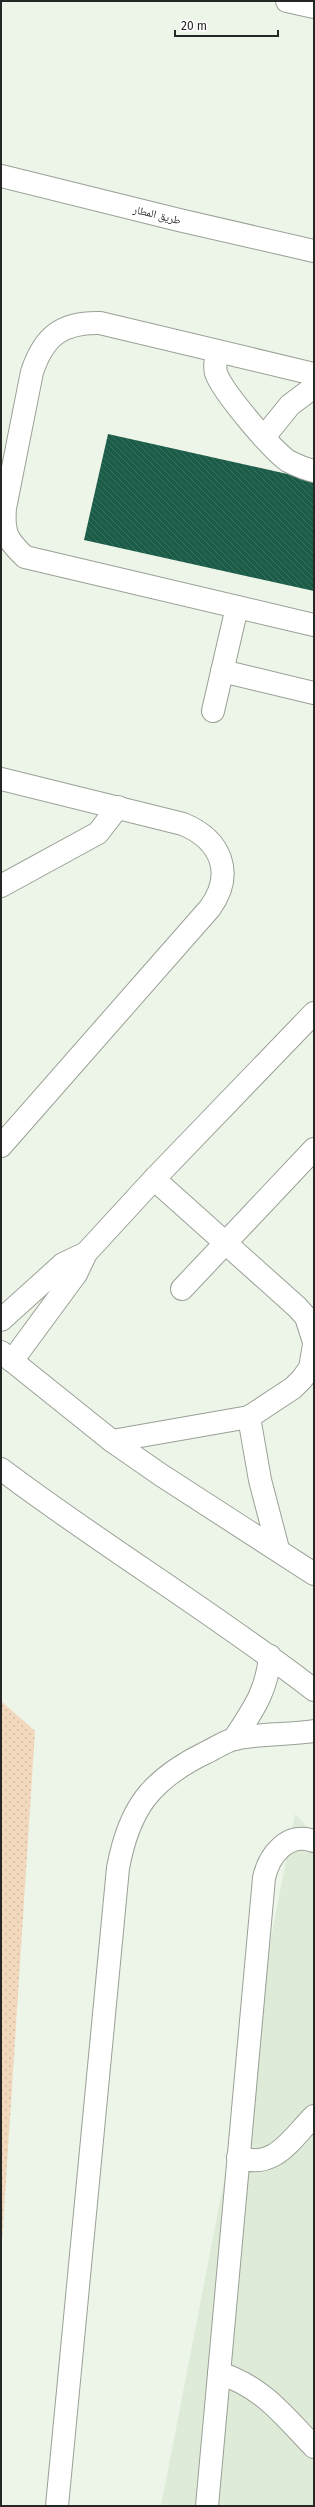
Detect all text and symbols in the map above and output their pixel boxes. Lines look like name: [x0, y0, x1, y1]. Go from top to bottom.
scale bar: [175, 12, 278, 38]
text: 20 m: [181, 19, 207, 33]
street label: طريق المطار: [131, 203, 182, 227]

